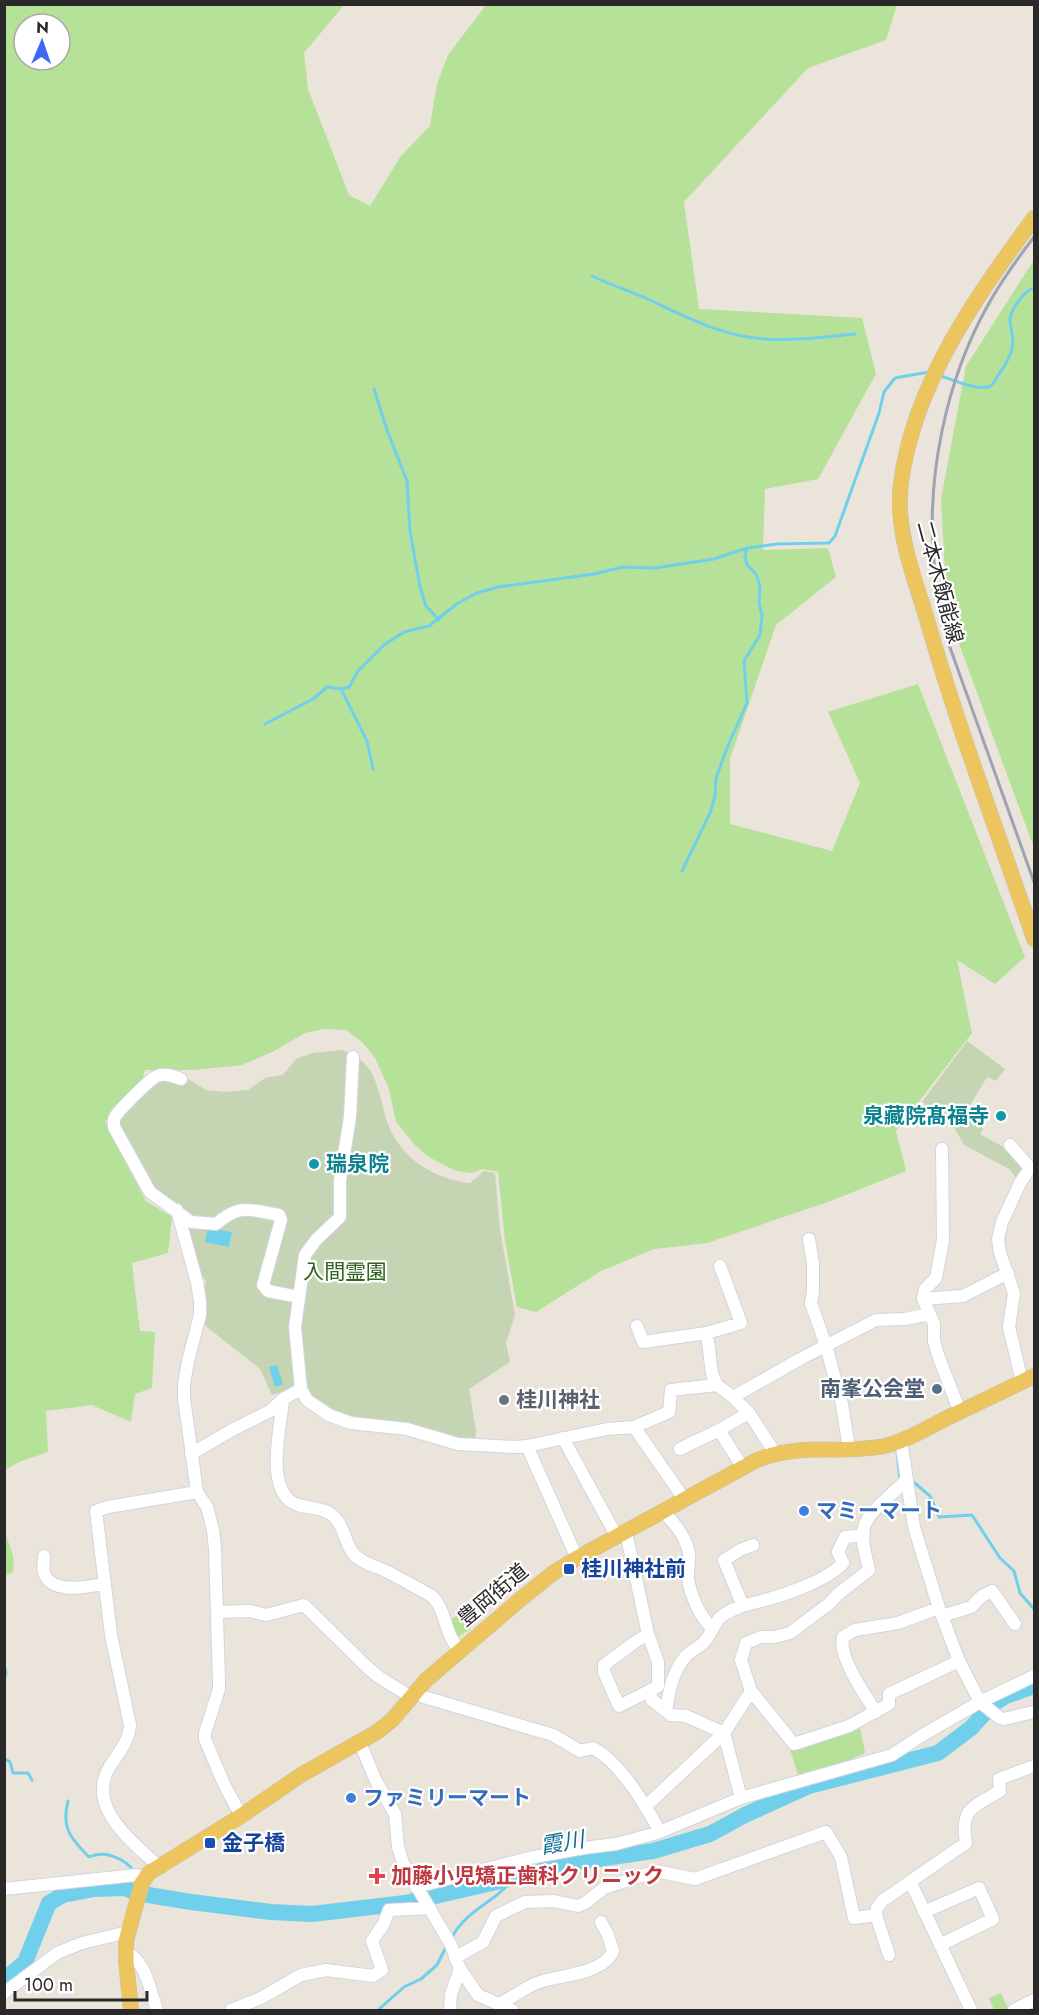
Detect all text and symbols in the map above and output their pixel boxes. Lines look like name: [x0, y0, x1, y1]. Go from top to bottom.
north arrow: [12, 12, 72, 72]
text: N: [36, 16, 49, 39]
street label: 二本木飯能線: [909, 517, 971, 647]
place label: 泉藏院髙福寺: [863, 1101, 989, 1131]
marker: 泉藏院髙福寺: [994, 1109, 1008, 1123]
place label: 瑞泉院: [326, 1149, 389, 1179]
marker: 瑞泉院: [307, 1157, 321, 1171]
park label: 入間霊園: [303, 1257, 387, 1287]
place label: 南峯公会堂: [820, 1374, 925, 1404]
marker: 南峯公会堂: [930, 1382, 944, 1396]
place label: 桂川神社: [516, 1385, 600, 1415]
marker: 桂川神社: [497, 1393, 511, 1407]
place label: マミーマート: [816, 1496, 942, 1526]
marker: マミーマート: [797, 1504, 811, 1518]
place label: 桂川神社前: [581, 1554, 686, 1584]
street label: 豊岡街道: [451, 1557, 535, 1633]
marker: 桂川神社前: [562, 1562, 576, 1576]
place label: ファミリーマート: [363, 1783, 531, 1813]
marker: ファミリーマート: [344, 1791, 358, 1805]
water label: 霞川: [538, 1822, 588, 1862]
place label: 金子橋: [222, 1828, 285, 1858]
marker: 金子橋: [203, 1836, 217, 1850]
place label: 加藤小児矯正歯科クリニック: [391, 1861, 664, 1891]
marker: 加藤小児矯正歯科クリニック: [368, 1867, 386, 1885]
scale bar: [15, 1964, 147, 2002]
text: 100 m: [24, 1972, 73, 1998]

